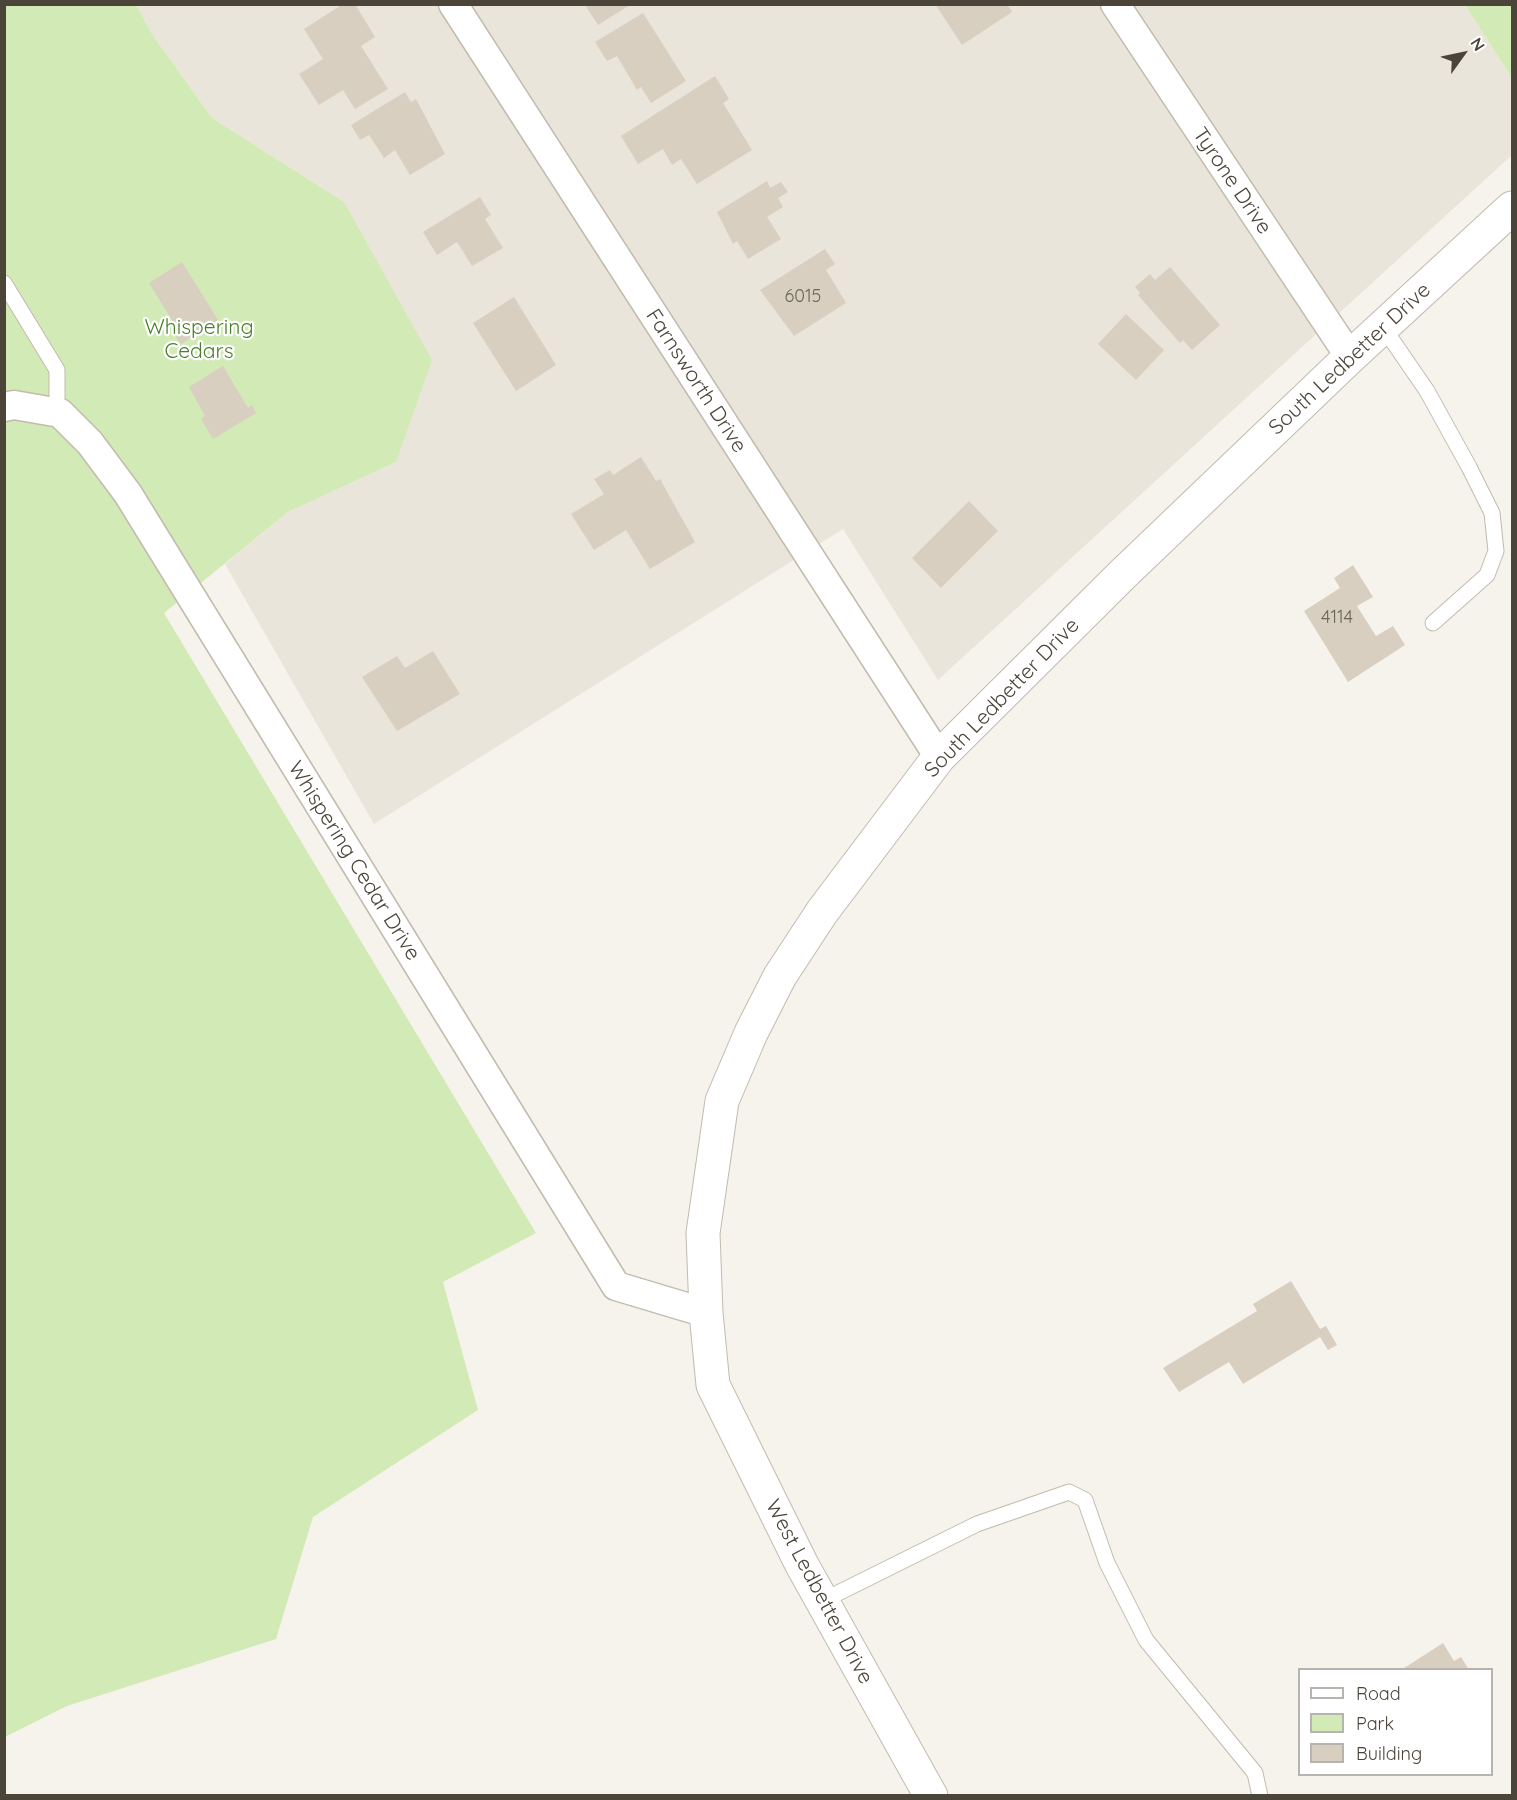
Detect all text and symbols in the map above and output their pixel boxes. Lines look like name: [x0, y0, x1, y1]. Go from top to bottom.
north arrow: [1433, 24, 1493, 84]
text: N: [1467, 34, 1490, 55]
street label: Tyrone Drive: [1187, 123, 1277, 239]
street label: South Ledbetter Drive: [1264, 278, 1436, 440]
house number: 6015: [785, 286, 821, 308]
street label: Farnsworth Drive: [640, 304, 752, 458]
park label: Whispering Cedars: [145, 315, 253, 365]
house number: 4114: [1321, 607, 1353, 629]
street label: South Ledbetter Drive: [919, 613, 1085, 783]
street label: Whispering Cedar Drive: [282, 757, 426, 965]
street label: West Ledbetter Drive: [760, 1495, 878, 1689]
legend: [1298, 1668, 1493, 1776]
text: Road: [1356, 1682, 1401, 1705]
text: Park: [1356, 1712, 1394, 1735]
text: Building: [1356, 1742, 1422, 1765]

